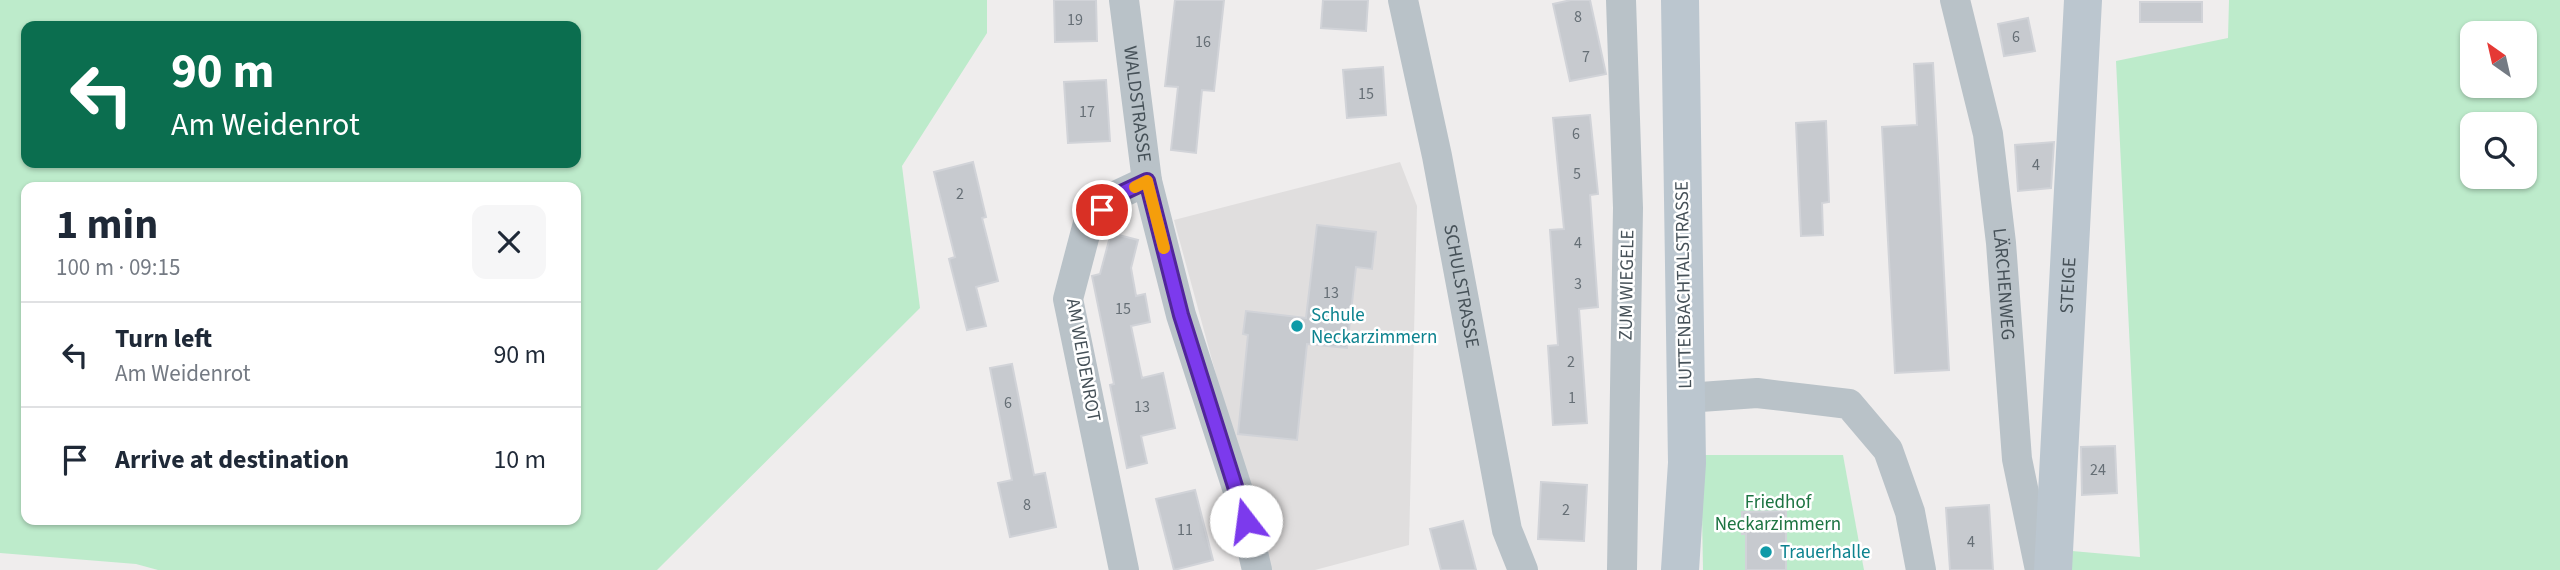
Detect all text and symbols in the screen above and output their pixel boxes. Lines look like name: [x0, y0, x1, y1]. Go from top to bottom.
house number: 8: [1574, 6, 1582, 28]
house number: 19: [1067, 9, 1083, 31]
north arrow: [2460, 21, 2538, 98]
map controls: [2460, 21, 2537, 189]
house number: 6: [2012, 26, 2020, 48]
house number: 16: [1195, 31, 1211, 53]
text: 90 m: [171, 37, 275, 107]
street label: WALDSTRASSE: [1116, 44, 1158, 164]
house number: 7: [1582, 46, 1590, 68]
icon: left: [56, 49, 147, 140]
house number: 15: [1358, 83, 1374, 105]
house number: 17: [1079, 101, 1095, 123]
text: Am Weidenrot: [171, 102, 360, 148]
button: search: [2460, 112, 2537, 189]
house number: 6: [1572, 123, 1580, 145]
house number: 4: [2032, 154, 2040, 176]
house number: 5: [1573, 163, 1581, 185]
pin: [1072, 180, 1132, 240]
street label: LUTTENBACHTALSTRASSE: [1669, 181, 1699, 389]
house number: 2: [956, 183, 964, 205]
icon: arrive: [1083, 191, 1121, 229]
text: 1 min: [56, 195, 158, 255]
button: close: [472, 205, 546, 279]
street label: SCHULSTRASSE: [1437, 222, 1486, 350]
street label: LÄRCHENWEG: [1986, 226, 2022, 341]
street label: ZUM WIEGELE: [1613, 229, 1641, 341]
house number: 4: [1574, 232, 1582, 254]
text: 100 m · 09:15: [56, 251, 180, 284]
street label: STEIGE: [2053, 256, 2083, 314]
house number: 3: [1574, 273, 1582, 295]
house number: 13: [1323, 282, 1339, 304]
street label: AM WEIDENROT: [1059, 296, 1107, 424]
house number: 15: [1115, 298, 1131, 320]
place label: Schule Neckarzimmern: [1311, 302, 1437, 351]
marker: Schule Neckarzimmern: [1289, 318, 1305, 334]
text: Turn left: [115, 320, 212, 357]
icon: left: [56, 336, 94, 374]
text: 90 m: [493, 336, 546, 373]
house number: 2: [1567, 351, 1575, 373]
text: Am Weidenrot: [115, 357, 251, 390]
house number: 1: [1568, 387, 1576, 409]
house number: 6: [1004, 392, 1012, 414]
house number: 13: [1134, 396, 1150, 418]
icon: arrive: [56, 441, 94, 479]
text: Arrive at destination: [115, 441, 349, 478]
text: 10 m: [493, 441, 546, 478]
house number: 24: [2090, 459, 2106, 481]
position arrow: [1209, 484, 1283, 558]
park label: Friedhof Neckarzimmern: [1715, 489, 1841, 538]
house number: 8: [1023, 494, 1031, 516]
house number: 2: [1562, 499, 1570, 521]
house number: 11: [1177, 519, 1193, 541]
house number: 4: [1967, 531, 1975, 553]
place label: Trauerhalle: [1780, 539, 1870, 566]
marker: Trauerhalle: [1758, 544, 1774, 560]

